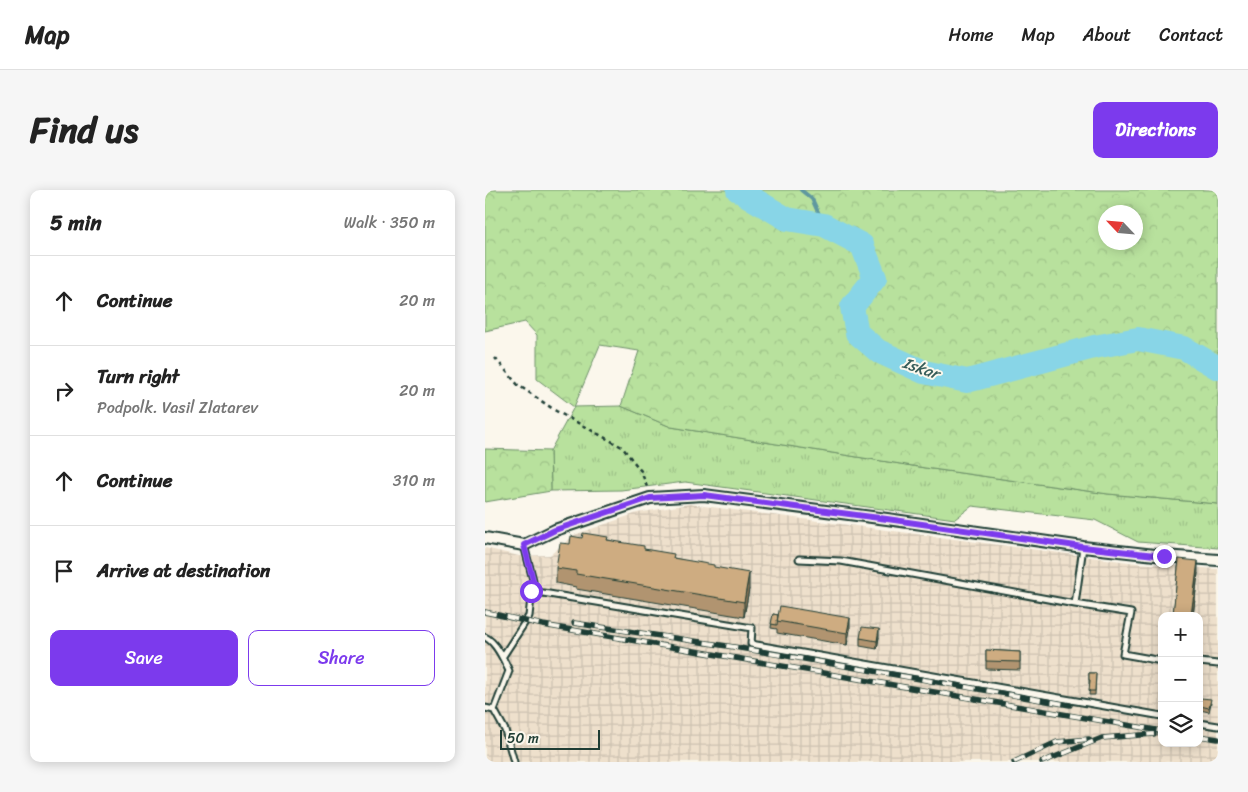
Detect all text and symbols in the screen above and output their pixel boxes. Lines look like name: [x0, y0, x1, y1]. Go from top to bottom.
text: Map: [25, 14, 69, 56]
text: Home: [949, 19, 994, 51]
text: Map: [1022, 19, 1055, 51]
text: About: [1083, 19, 1131, 51]
text: Contact: [1159, 19, 1223, 51]
text: Find us: [30, 99, 138, 161]
button: Directions: [1093, 102, 1218, 158]
text: 5 min: [50, 204, 102, 242]
north arrow: [1098, 205, 1143, 250]
text: Walk · 350 m: [344, 208, 435, 237]
text: Continue: [97, 284, 173, 317]
text: 20 m: [399, 286, 435, 315]
icon: ahead: [50, 287, 78, 315]
water label: Iskar: [898, 348, 945, 388]
text: Turn right: [97, 360, 179, 393]
text: 20 m: [399, 376, 435, 405]
icon: right: [50, 377, 78, 405]
text: Podpolk. Vasil Zlatarev: [97, 393, 258, 422]
text: Continue: [97, 464, 173, 497]
text: 310 m: [393, 466, 435, 495]
icon: ahead: [50, 467, 78, 495]
route end: [1153, 545, 1176, 568]
text: Arrive at destination: [97, 554, 270, 587]
icon: arrive: [50, 557, 78, 585]
route start: [520, 580, 543, 603]
map controls: [1158, 612, 1203, 747]
button: +: [1158, 612, 1203, 657]
button: Save: [50, 630, 238, 686]
button: Share: [248, 630, 435, 686]
button: −: [1158, 657, 1203, 702]
button: layers: [1158, 702, 1203, 747]
text: 50 m: [507, 726, 539, 751]
scale bar: [500, 727, 600, 750]

